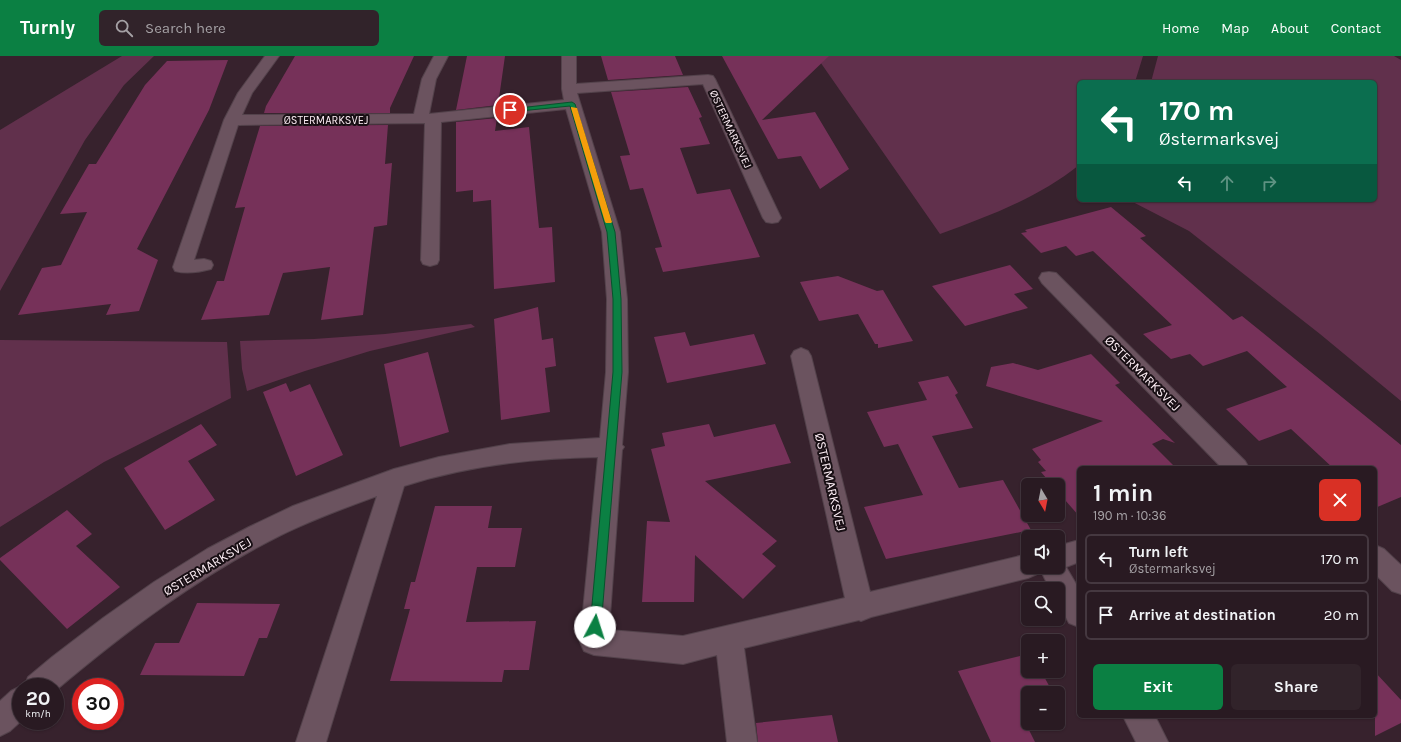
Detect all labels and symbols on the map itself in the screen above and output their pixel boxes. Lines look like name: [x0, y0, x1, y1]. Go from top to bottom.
street label: ØSTERMARKSVEJ: [707, 88, 754, 170]
pin: [493, 93, 527, 127]
street label: ØSTERMARKSVEJ: [284, 114, 368, 127]
street label: ØSTERMARKSVEJ: [1102, 333, 1183, 414]
street label: ØSTERMARKSVEJ: [812, 432, 849, 533]
north arrow: [1021, 478, 1065, 522]
street label: ØSTERMARKSVEJ: [160, 534, 254, 599]
position arrow: [574, 606, 616, 648]
speed limit sign: 30: [72, 678, 124, 730]

